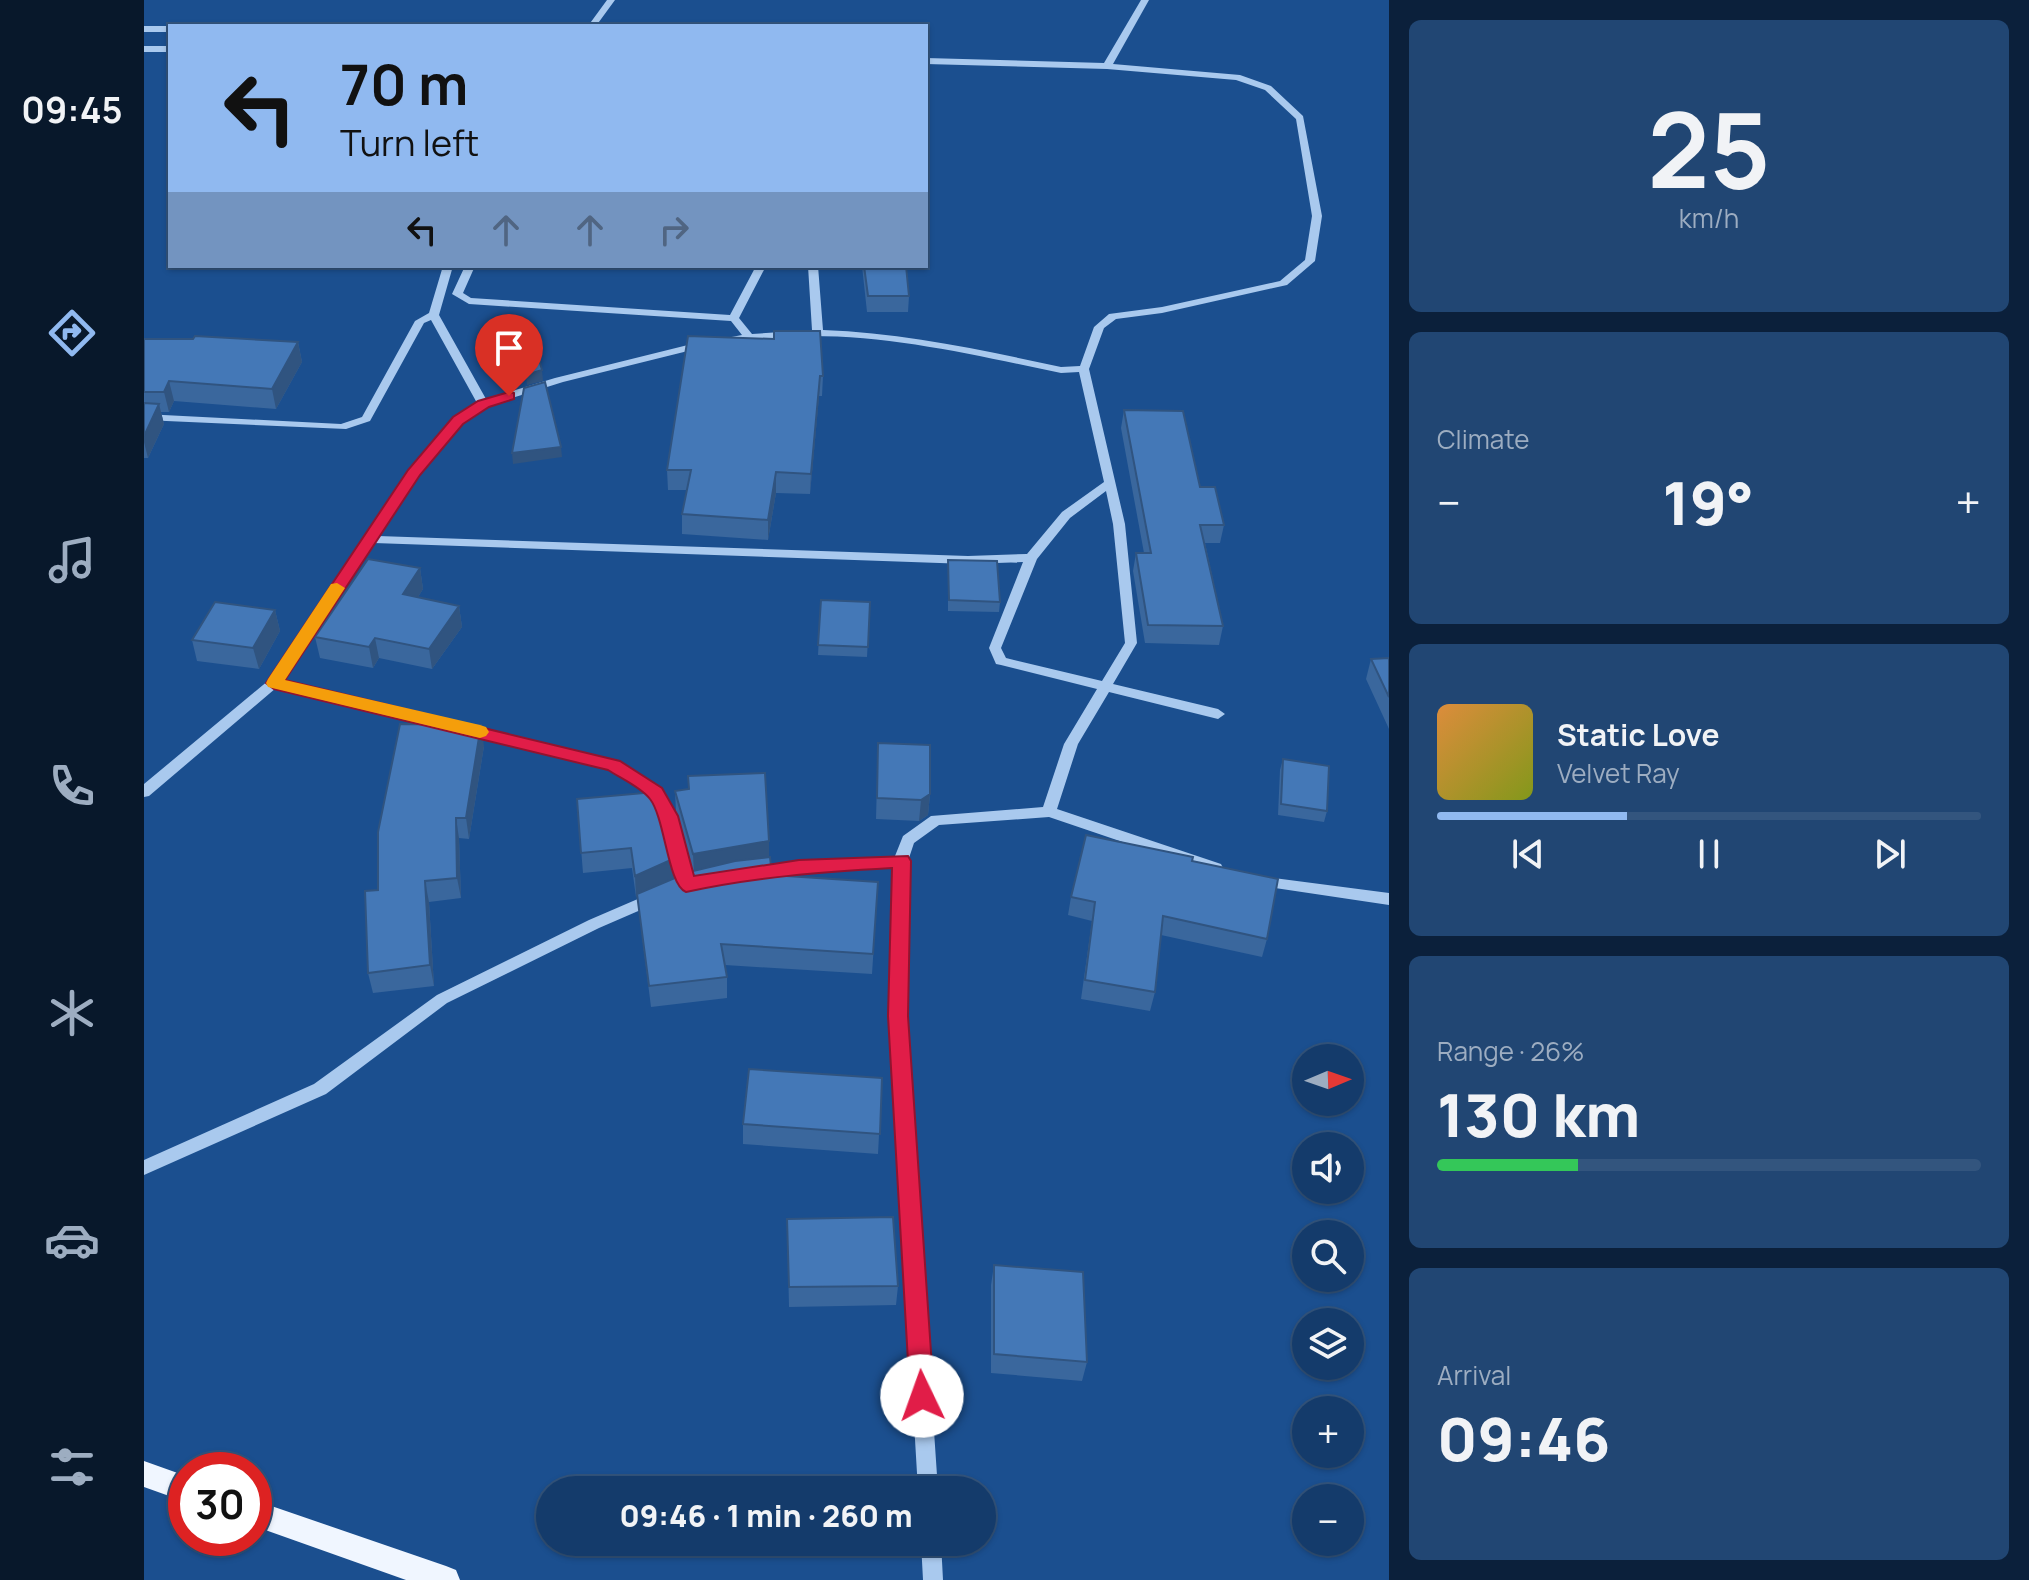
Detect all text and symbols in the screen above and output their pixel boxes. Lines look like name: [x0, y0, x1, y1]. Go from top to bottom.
text: 70 m: [340, 45, 468, 122]
icon: left: [208, 56, 312, 160]
text: 25: [1648, 77, 1770, 219]
text: 09:45: [21, 85, 123, 134]
text: Turn left: [340, 118, 479, 167]
text: km/h: [1679, 200, 1739, 236]
icon: left: [400, 208, 444, 252]
icon: ahead: [484, 208, 528, 252]
icon: ahead: [568, 208, 612, 252]
icon: right: [652, 208, 696, 252]
icon: directions: [44, 305, 100, 361]
pin: [475, 314, 543, 396]
icon: arrive: [487, 326, 531, 370]
text: Climate: [1437, 421, 1529, 457]
text: 19°: [1662, 461, 1754, 543]
text: −: [1437, 472, 1461, 532]
text: +: [1956, 472, 1981, 532]
icon: music: [44, 532, 100, 588]
text: Static Love: [1557, 714, 1720, 755]
text: Velvet Ray: [1557, 755, 1680, 791]
icon: phone: [44, 758, 100, 814]
icon: previous: [1506, 832, 1550, 876]
icon: pause: [1687, 832, 1731, 876]
icon: next: [1868, 832, 1912, 876]
icon: climate: [44, 985, 100, 1041]
text: Range · 26%: [1437, 1033, 1585, 1069]
north arrow: [1292, 1044, 1364, 1116]
map controls: [1292, 1044, 1364, 1556]
text: 130 km: [1437, 1073, 1640, 1155]
button: sound: [1292, 1132, 1364, 1204]
icon: car: [44, 1212, 100, 1268]
button: search: [1292, 1220, 1364, 1292]
button: layers: [1292, 1308, 1364, 1380]
position arrow: [880, 1354, 964, 1438]
text: Arrival: [1437, 1357, 1511, 1393]
button: +: [1292, 1396, 1364, 1468]
text: 09:46: [1437, 1397, 1610, 1479]
icon: filters: [44, 1439, 100, 1495]
speed limit sign: 30: [168, 1452, 272, 1556]
button: −: [1292, 1484, 1364, 1556]
text: 09:46 · 1 min · 260 m: [619, 1495, 913, 1536]

